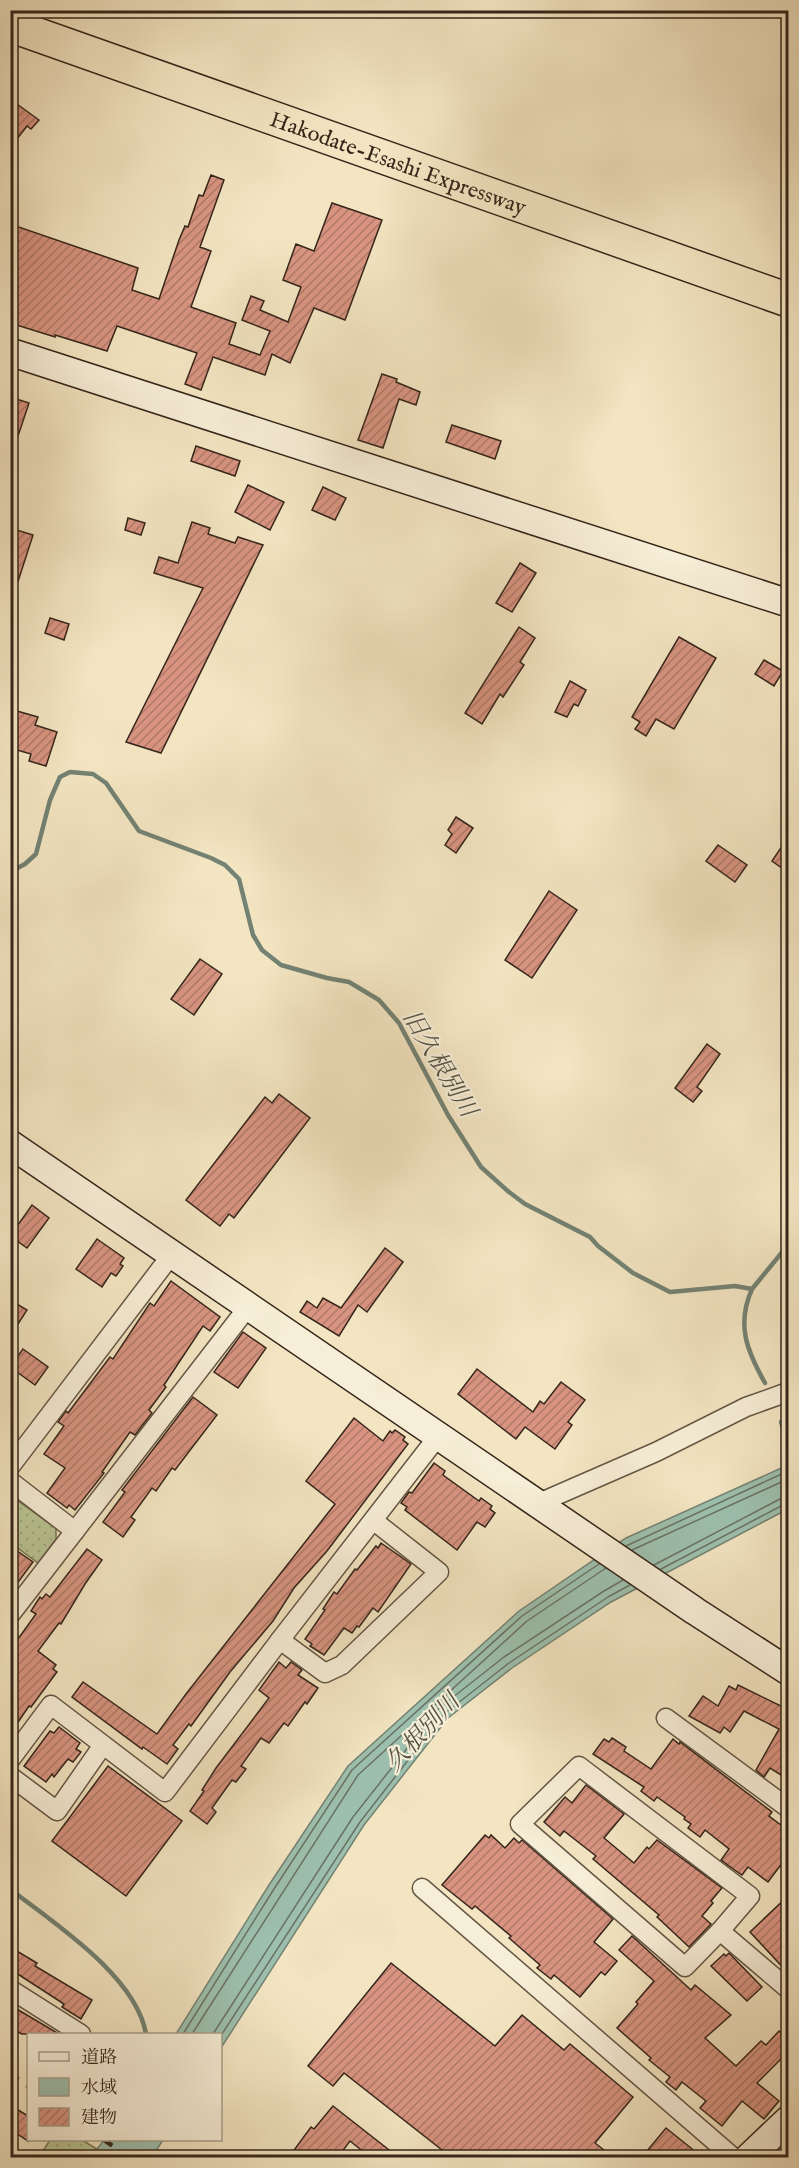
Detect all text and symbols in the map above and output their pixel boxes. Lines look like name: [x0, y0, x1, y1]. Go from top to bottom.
street label: Hakodate-Esashi Expressway: [266, 106, 530, 222]
water label: 旧久根別川: [395, 1004, 484, 1126]
water label: 久根別川: [379, 1685, 469, 1779]
legend: [27, 2033, 222, 2141]
text: 道路: [81, 2047, 117, 2070]
text: 水域: [81, 2077, 117, 2100]
text: 建物: [81, 2107, 117, 2130]

